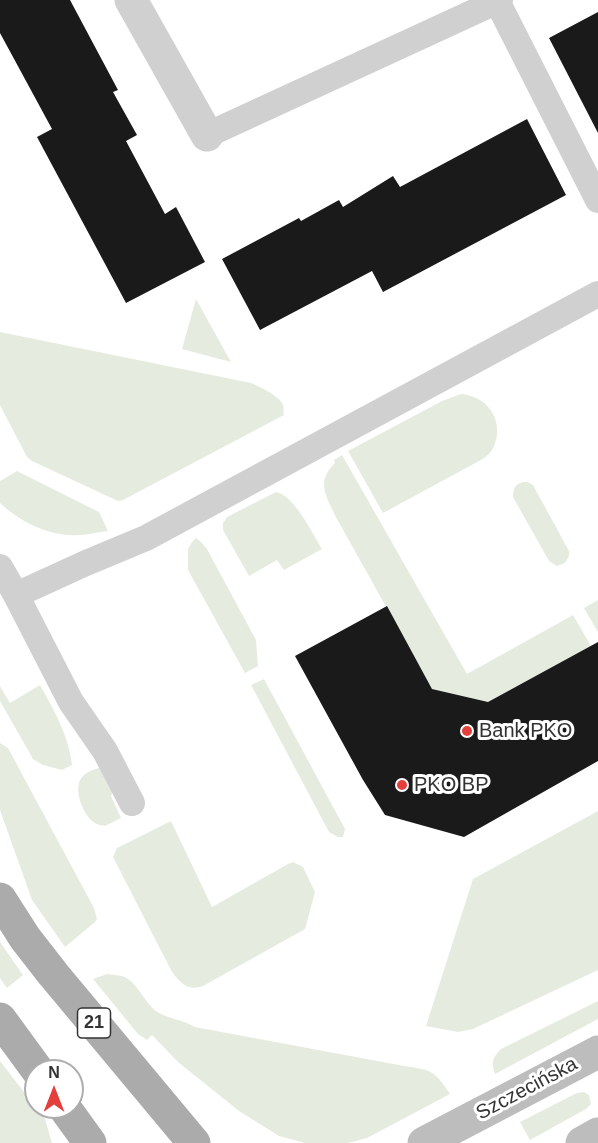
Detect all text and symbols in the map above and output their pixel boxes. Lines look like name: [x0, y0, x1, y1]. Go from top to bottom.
place label: Bank PKO: [479, 719, 572, 743]
marker: Bank PKO: [460, 724, 474, 738]
place label: PKO BP: [414, 773, 488, 797]
marker: PKO BP: [395, 778, 409, 792]
road number: 21: [78, 1008, 110, 1038]
street label: Szczecińska: [472, 1052, 582, 1126]
north arrow: [24, 1059, 84, 1119]
text: N: [48, 1064, 60, 1081]

